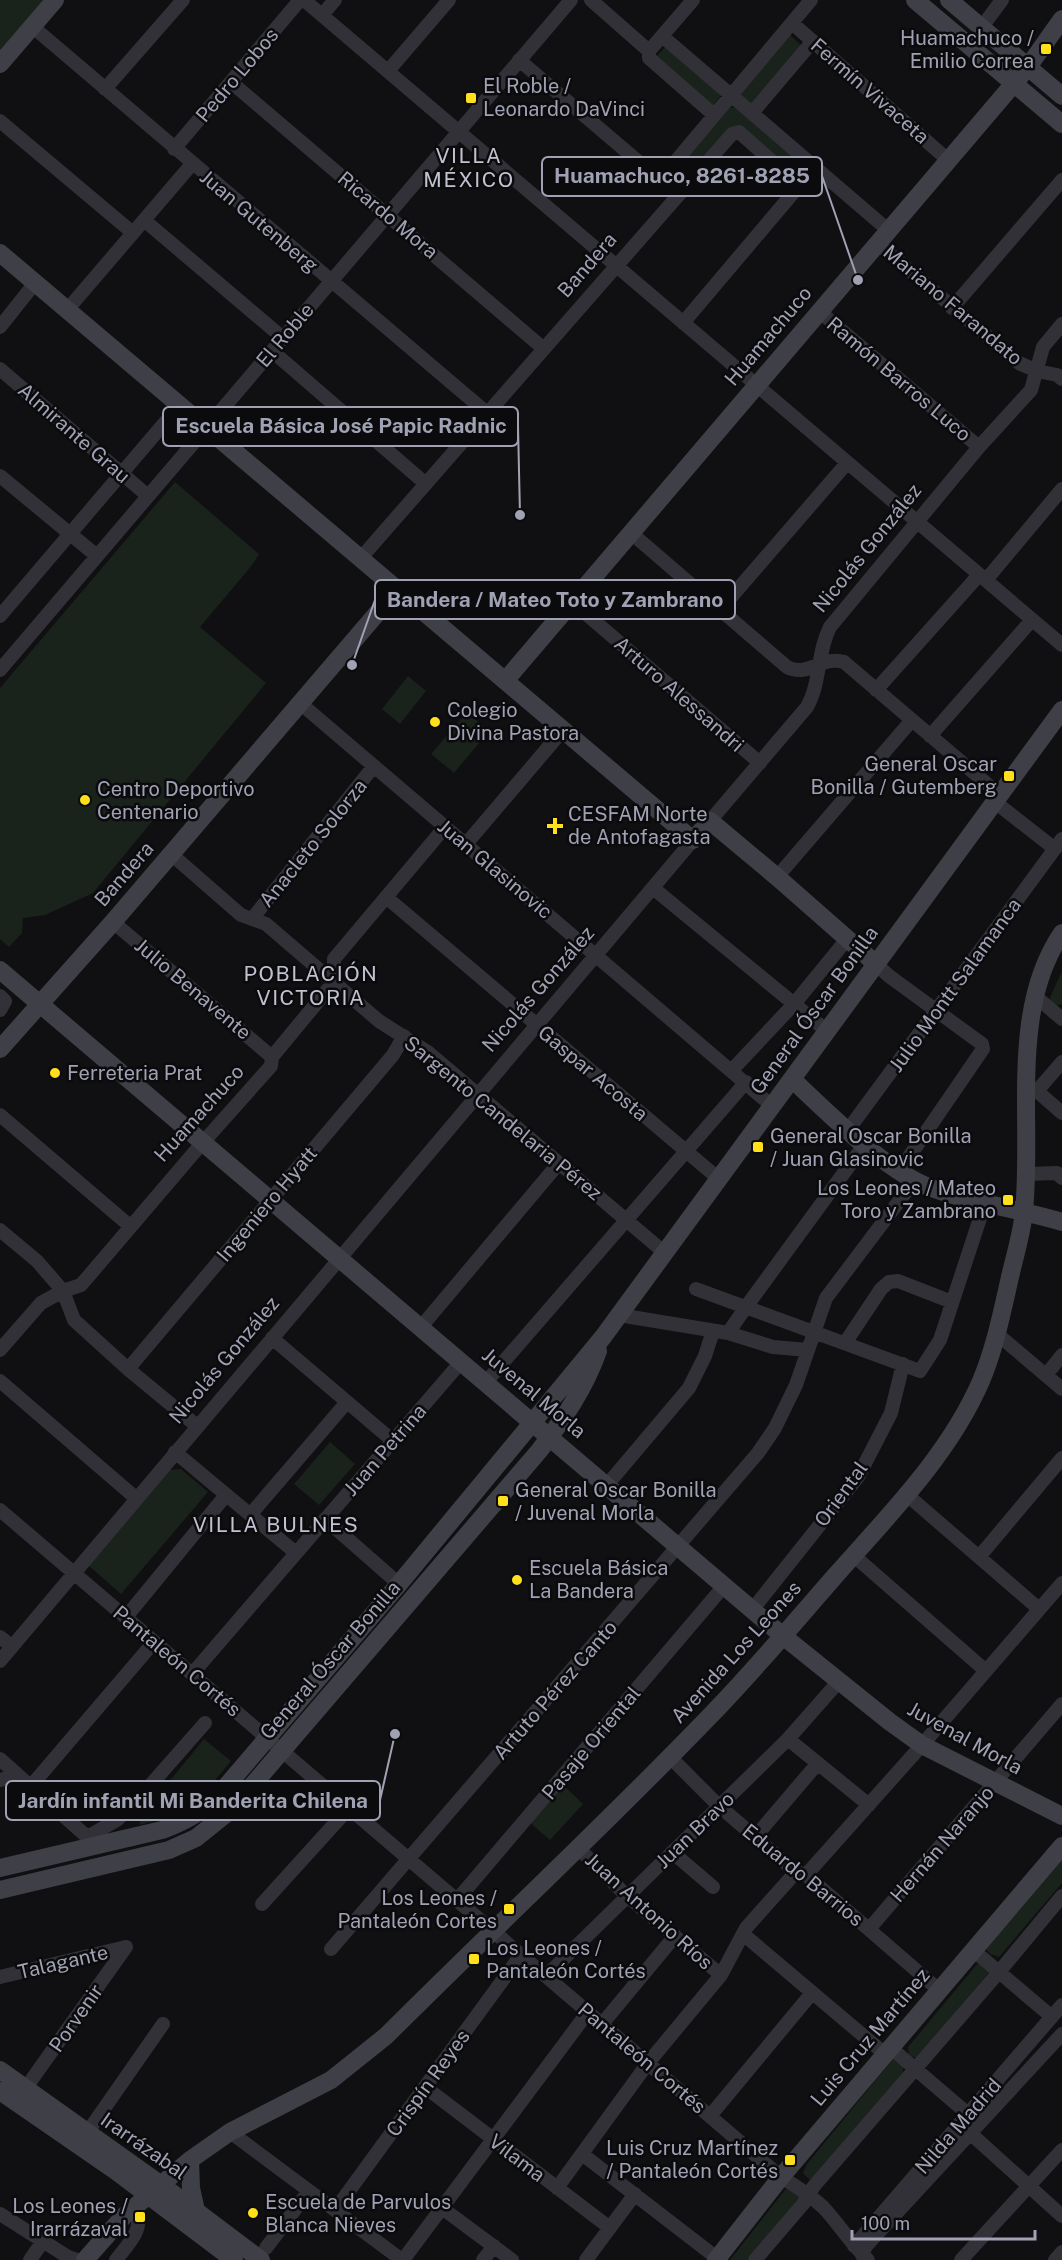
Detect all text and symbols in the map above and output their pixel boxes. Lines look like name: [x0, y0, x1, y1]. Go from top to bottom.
street label: Pedro Lobos: [191, 23, 283, 127]
place label: Huamachuco / Emilio Correa: [900, 26, 1034, 73]
street label: Fermín Vivaceta: [806, 33, 934, 149]
marker: Huamachuco / Emilio Correa: [1039, 42, 1053, 56]
place label: El Roble / Leonardo DaVinci: [483, 74, 645, 121]
marker: El Roble / Leonardo DaVinci: [464, 91, 478, 105]
district label: VILLA MÉXICO: [423, 143, 515, 192]
callout: Huamachuco, 8261-8285: [542, 157, 822, 196]
text: Huamachuco, 8261-8285: [554, 163, 810, 188]
street label: Juan Gutenberg: [195, 165, 323, 277]
street label: Ricardo Mora: [333, 166, 443, 264]
street label: Bandera: [552, 228, 622, 302]
street label: Mariano Farandato: [879, 240, 1027, 370]
street label: Huamachuco: [719, 281, 817, 391]
street label: El Roble: [251, 298, 319, 372]
street label: Ramón Barros Luco: [822, 312, 976, 446]
street label: Almirante Grau: [13, 378, 135, 488]
callout: Escuela Básica José Papic Radnic: [163, 407, 518, 446]
text: Escuela Básica José Papic Radnic: [175, 413, 507, 438]
street label: Nicolás González: [808, 479, 926, 617]
callout: Bandera / Mateo Toto y Zambrano: [375, 580, 735, 619]
text: Bandera / Mateo Toto y Zambrano: [387, 587, 723, 612]
street label: Arturo Alessandri: [609, 631, 749, 757]
place label: Colegio Divina Pastora: [447, 698, 579, 745]
marker: Colegio Divina Pastora: [428, 715, 442, 729]
place label: General Oscar Bonilla / Gutemberg: [810, 752, 997, 799]
marker: General Oscar Bonilla / Gutemberg: [1002, 769, 1016, 783]
street label: Anacleto Solorza: [254, 774, 372, 912]
place label: Centro Deportivo Centenario: [97, 777, 255, 824]
marker: Centro Deportivo Centenario: [78, 793, 92, 807]
place label: CESFAM Norte de Antofagasta: [568, 802, 711, 849]
street label: Juan Glasinovic: [433, 814, 557, 924]
marker: CESFAM Norte de Antofagasta: [546, 817, 564, 835]
street label: Bandera: [89, 837, 159, 911]
street label: Julio Montt Salamanca: [884, 893, 1026, 1077]
street label: Nicolás González: [477, 921, 599, 1057]
street label: General Óscar Bonilla: [744, 921, 883, 1099]
street label: Julio Benavente: [130, 933, 256, 1045]
district label: POBLACIÓN VICTORIA: [244, 961, 378, 1010]
street label: Gaspar Acosta: [533, 1020, 653, 1126]
street label: Sargento Candelaria Pérez: [399, 1031, 607, 1205]
street label: Huamachuco: [149, 1060, 249, 1166]
place label: Ferreteria Prat: [67, 1061, 202, 1085]
marker: Ferreteria Prat: [48, 1066, 62, 1080]
place label: General Oscar Bonilla / Juan Glasinovic: [770, 1124, 972, 1171]
marker: General Oscar Bonilla / Juan Glasinovic: [751, 1140, 765, 1154]
street label: Ingeniero Hyatt: [212, 1141, 322, 1267]
place label: Los Leones / Mateo Toro y Zambrano: [817, 1176, 996, 1223]
marker: Los Leones / Mateo Toro y Zambrano: [1001, 1193, 1015, 1207]
street label: Nicolás González: [164, 1292, 284, 1428]
street label: Juvenal Morla: [477, 1343, 591, 1443]
street label: Juan Petrina: [339, 1399, 431, 1501]
street label: Oriental: [809, 1457, 873, 1531]
place label: General Oscar Bonilla / Juvenal Morla: [515, 1478, 717, 1525]
marker: General Oscar Bonilla / Juvenal Morla: [496, 1494, 510, 1508]
district label: VILLA BULNES: [193, 1512, 359, 1537]
place label: Escuela Básica La Bandera: [529, 1556, 668, 1603]
marker: Escuela Básica La Bandera: [510, 1573, 524, 1587]
street label: General Óscar Bonilla: [254, 1575, 405, 1744]
street label: Avenida Los Leones: [666, 1576, 806, 1728]
street label: Pantaleón Cortés: [108, 1601, 246, 1721]
street label: Artuto Pérez Canto: [488, 1616, 622, 1764]
street label: Pasaje Oriental: [537, 1681, 645, 1805]
street label: Juvenal Morla: [903, 1697, 1027, 1779]
callout: Jardín infantil Mi Banderita Chilena: [6, 1781, 380, 1820]
street label: Hernán Naranjo: [885, 1781, 999, 1907]
street label: Juan Bravo: [651, 1787, 739, 1873]
text: Jardín infantil Mi Banderita Chilena: [18, 1788, 368, 1813]
street label: Eduardo Barrios: [738, 1819, 868, 1931]
street label: Juan Antonio Ríos: [580, 1848, 718, 1974]
place label: Los Leones / Pantaleón Cortes: [337, 1886, 497, 1933]
marker: Los Leones / Pantaleón Cortes: [502, 1902, 516, 1916]
place label: Los Leones / Pantaleón Cortés: [486, 1936, 646, 1983]
street label: Talagante: [16, 1940, 110, 1984]
marker: Los Leones / Pantaleón Cortés: [467, 1952, 481, 1966]
street label: Luis Cruz Martínez: [805, 1963, 935, 2111]
street label: Porvenir: [44, 1979, 108, 2057]
street label: Pantaleón Cortés: [573, 1998, 711, 2118]
street label: Crispín Reyes: [381, 2025, 475, 2141]
street label: Nilda Madrid: [910, 2073, 1006, 2179]
street label: Irarrázabal: [96, 2107, 192, 2185]
street label: Vilama: [484, 2129, 550, 2187]
place label: Luis Cruz Martínez / Pantaleón Cortés: [606, 2136, 778, 2183]
marker: Luis Cruz Martínez / Pantaleón Cortés: [783, 2153, 797, 2167]
place label: Escuela de Parvulos Blanca Nieves: [265, 2190, 451, 2237]
place label: Los Leones / Irarrázaval: [12, 2194, 128, 2241]
scale bar: [852, 2203, 1035, 2241]
marker: Escuela de Parvulos Blanca Nieves: [246, 2206, 260, 2220]
marker: Los Leones / Irarrázaval: [133, 2210, 147, 2224]
text: 100 m: [861, 2213, 910, 2234]

